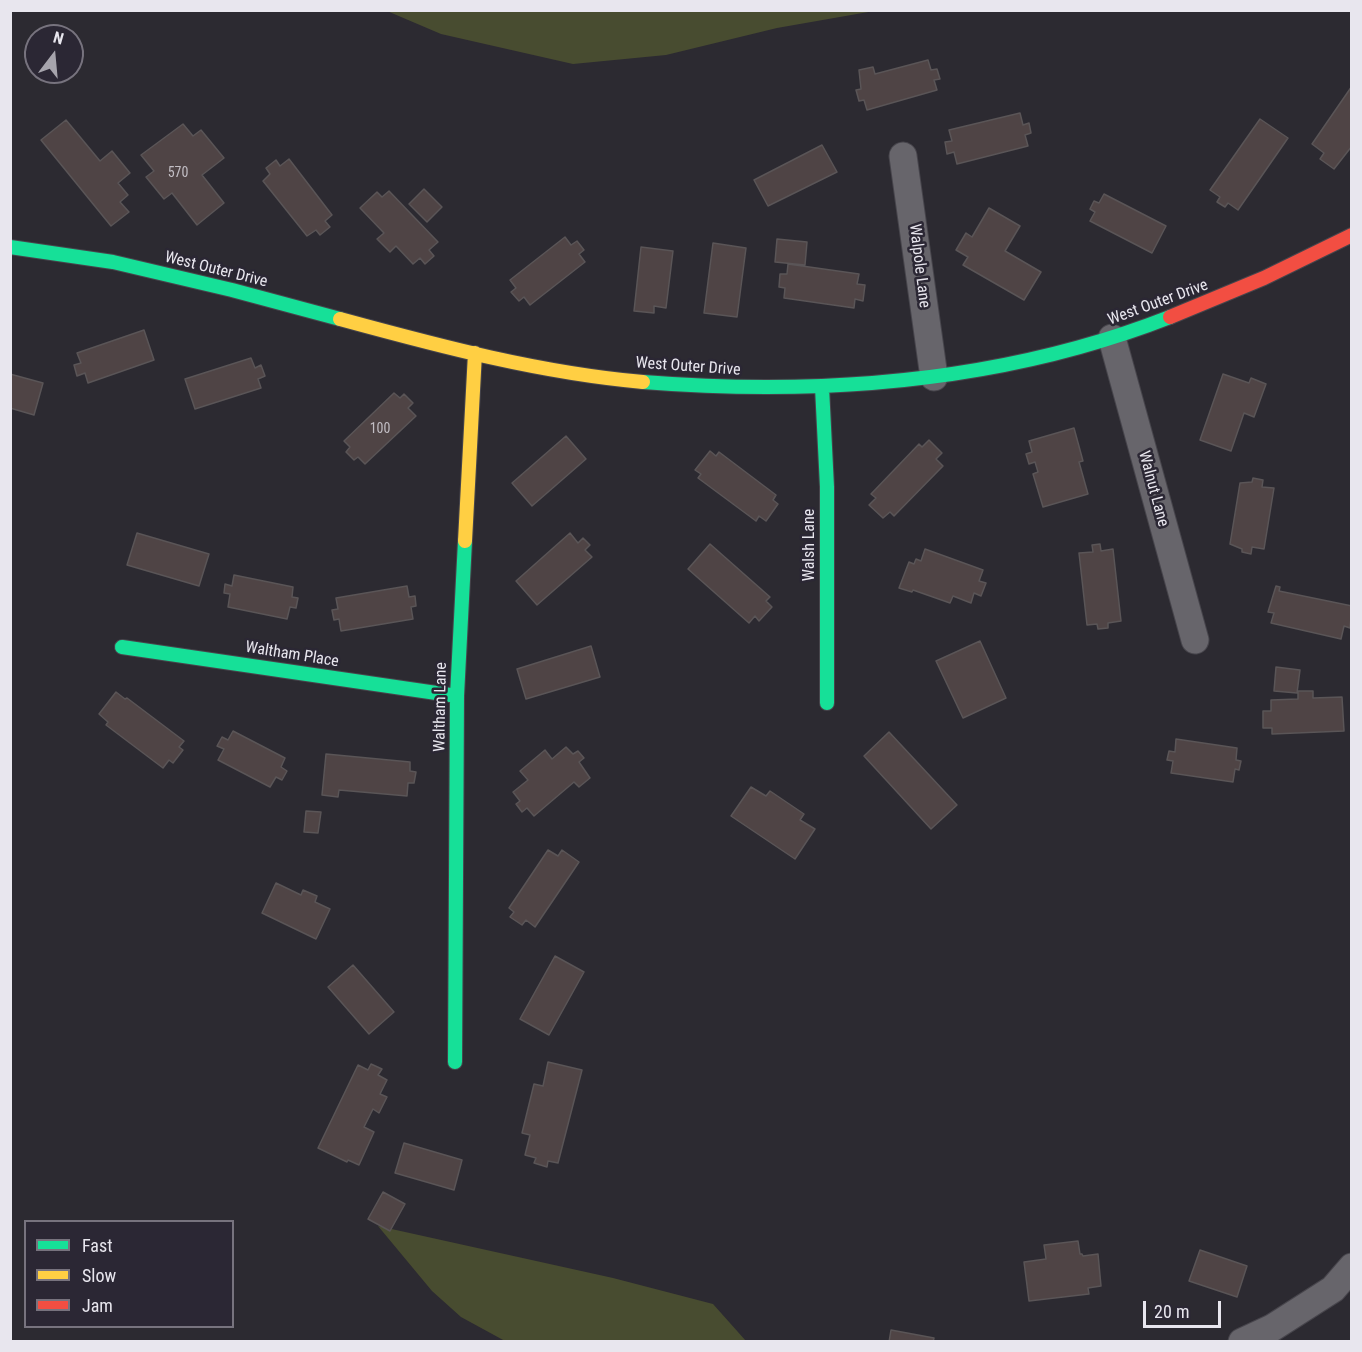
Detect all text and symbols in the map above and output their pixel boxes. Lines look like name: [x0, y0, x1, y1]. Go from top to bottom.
north arrow: [24, 24, 84, 84]
text: N: [51, 28, 66, 49]
house number: 570: [168, 165, 188, 181]
street label: Walpole Lane: [904, 223, 934, 309]
street label: West Outer Drive: [163, 248, 269, 292]
street label: West Outer Drive: [1105, 276, 1211, 330]
street label: West Outer Drive: [635, 354, 741, 380]
house number: 100: [370, 421, 390, 437]
street label: Walnut Lane: [1134, 449, 1172, 529]
street label: Walsh Lane: [800, 509, 820, 581]
street label: Waltham Place: [244, 638, 340, 672]
street label: Waltham Lane: [431, 662, 451, 752]
legend: [24, 1220, 234, 1328]
text: Fast: [82, 1235, 113, 1256]
text: Slow: [82, 1265, 116, 1286]
scale bar: [1146, 1289, 1224, 1327]
text: Jam: [82, 1295, 113, 1316]
text: 20 m: [1154, 1301, 1189, 1322]

